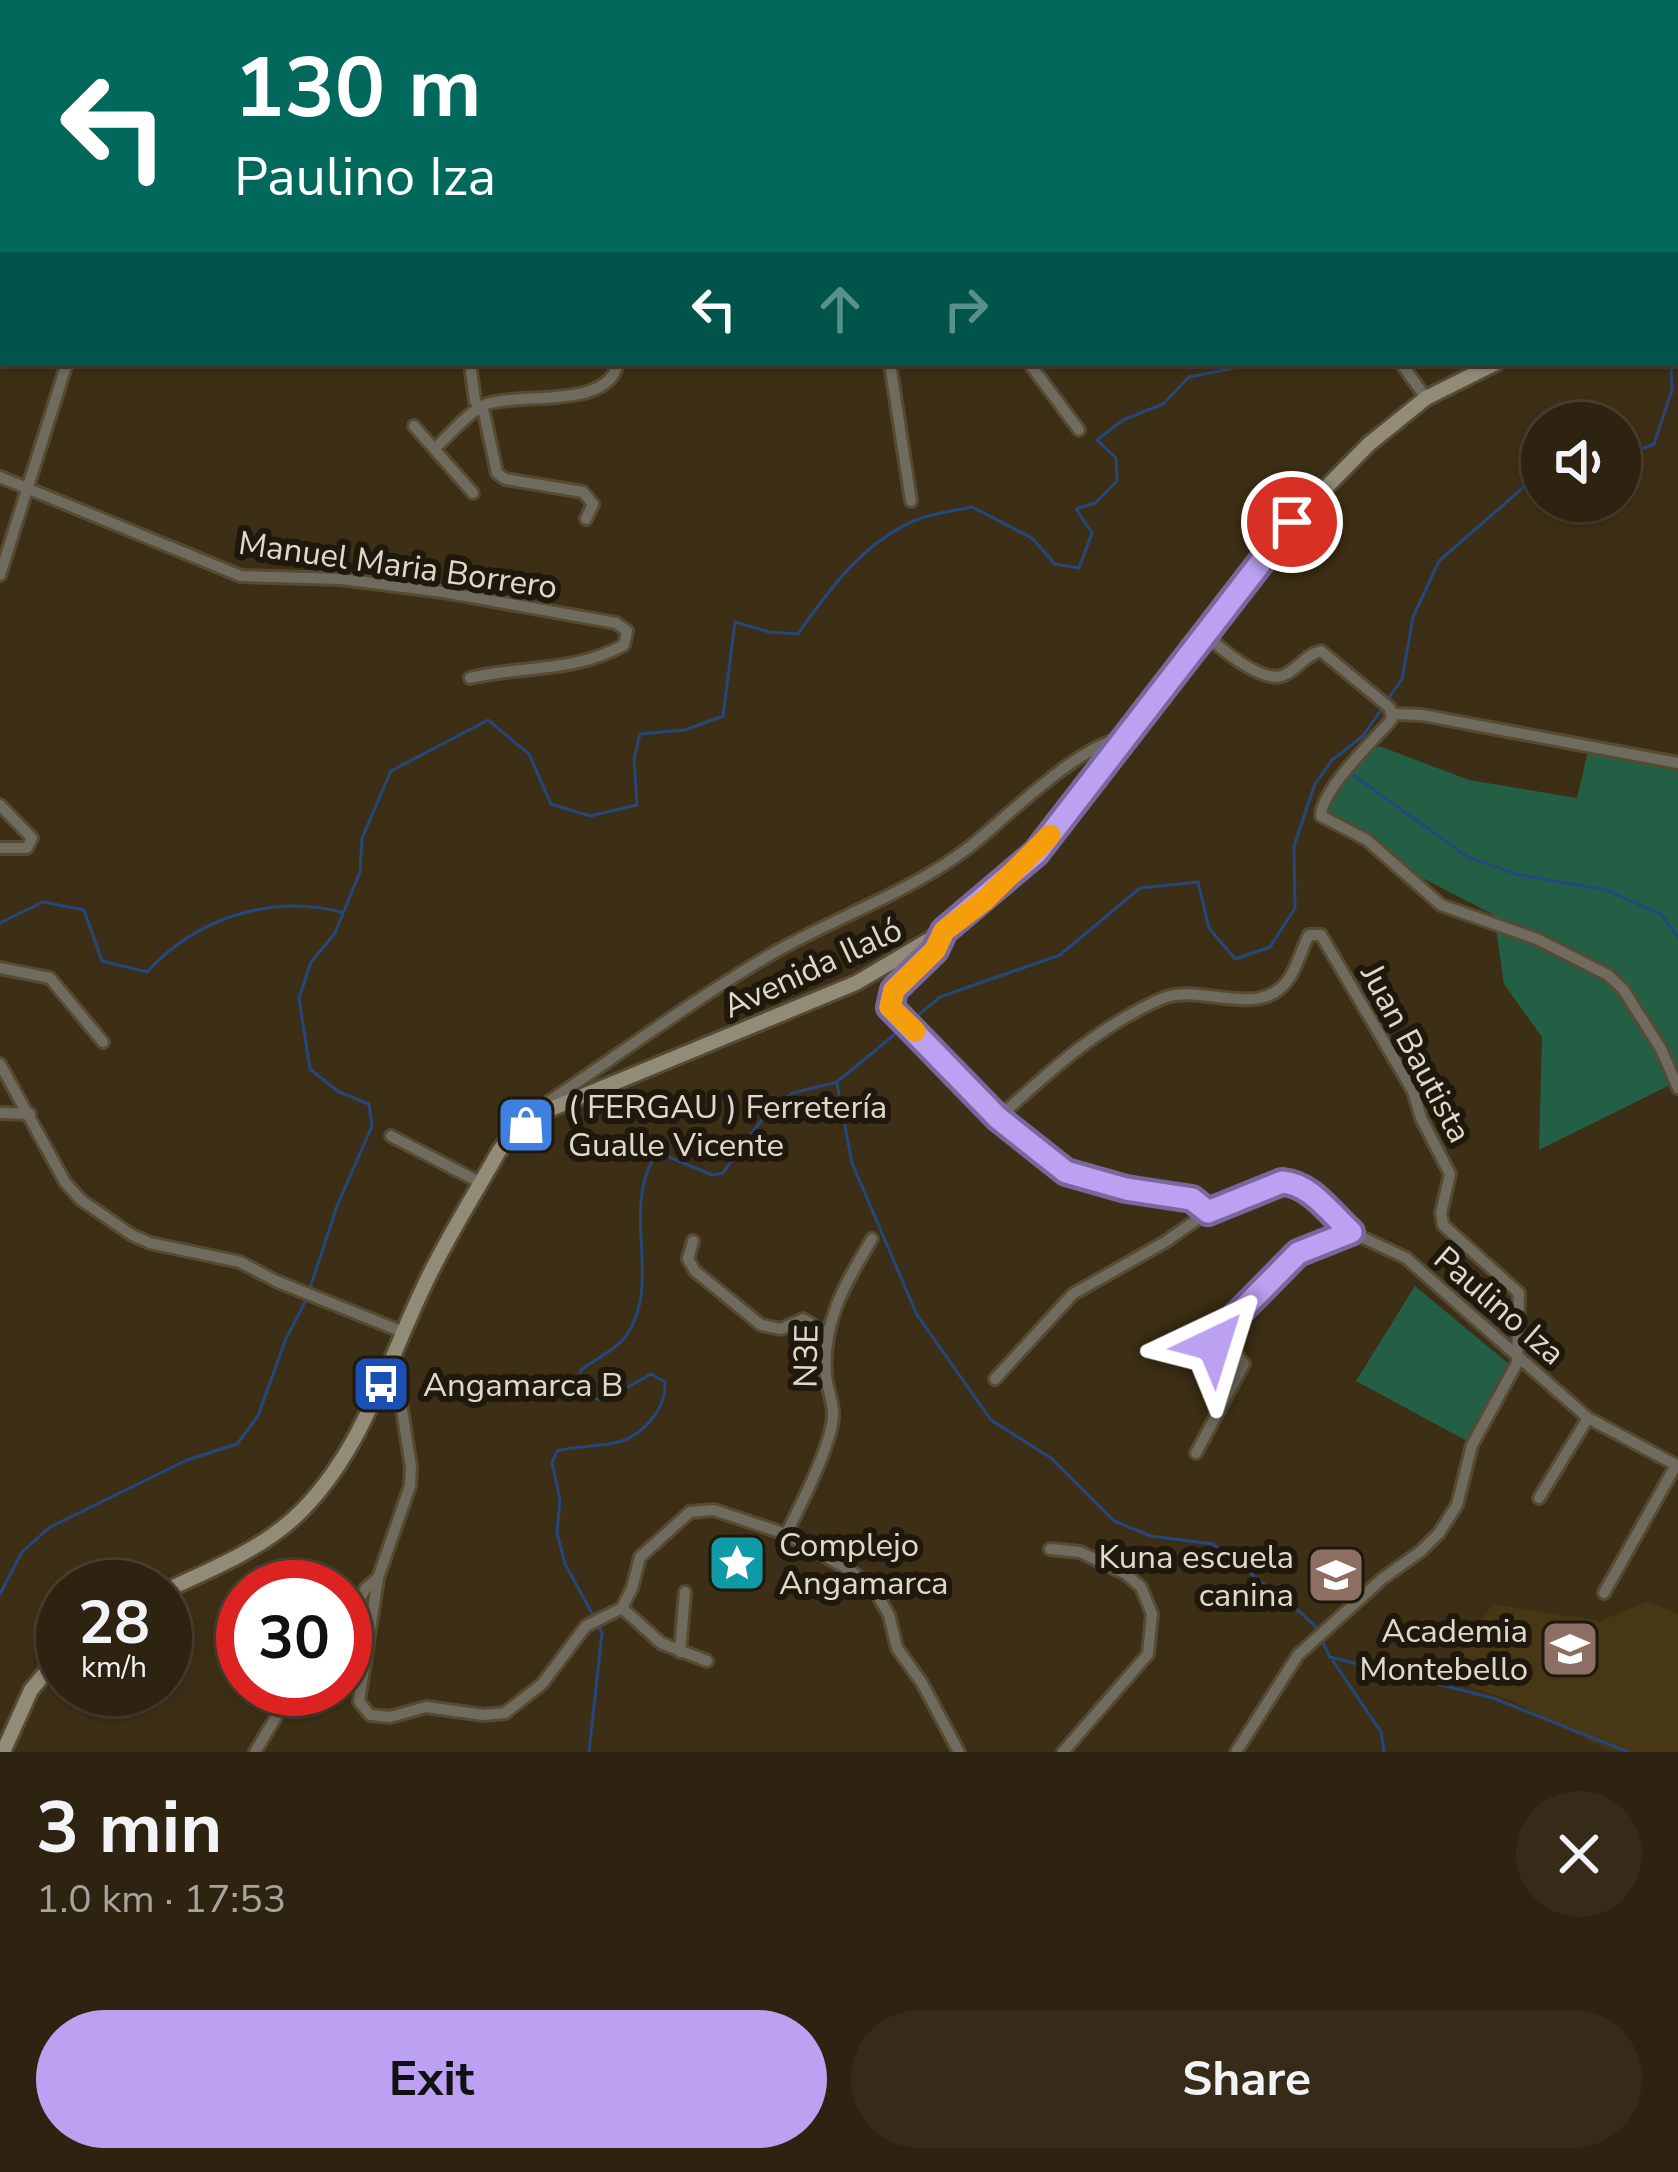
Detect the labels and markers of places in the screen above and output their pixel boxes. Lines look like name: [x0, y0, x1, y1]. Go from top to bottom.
pin: [1241, 471, 1343, 573]
place label: ( FERGAU ) Ferretería Gualle Vicente: [568, 1085, 887, 1168]
shop icon: ( FERGAU ) Ferretería Gualle Vicente: [495, 1094, 557, 1156]
bus stop icon: Angamarca B: [350, 1353, 412, 1415]
place label: Angamarca B: [423, 1363, 623, 1408]
place label: Complejo Angamarca: [779, 1523, 949, 1606]
place icon: Complejo Angamarca: [706, 1532, 768, 1594]
place label: Kuna escuela canina: [1098, 1535, 1294, 1618]
school or university icon: Kuna escuela canina: [1305, 1544, 1367, 1606]
place label: Academia Montebello: [1359, 1609, 1528, 1692]
school or university icon: Academia Montebello: [1539, 1618, 1601, 1680]

